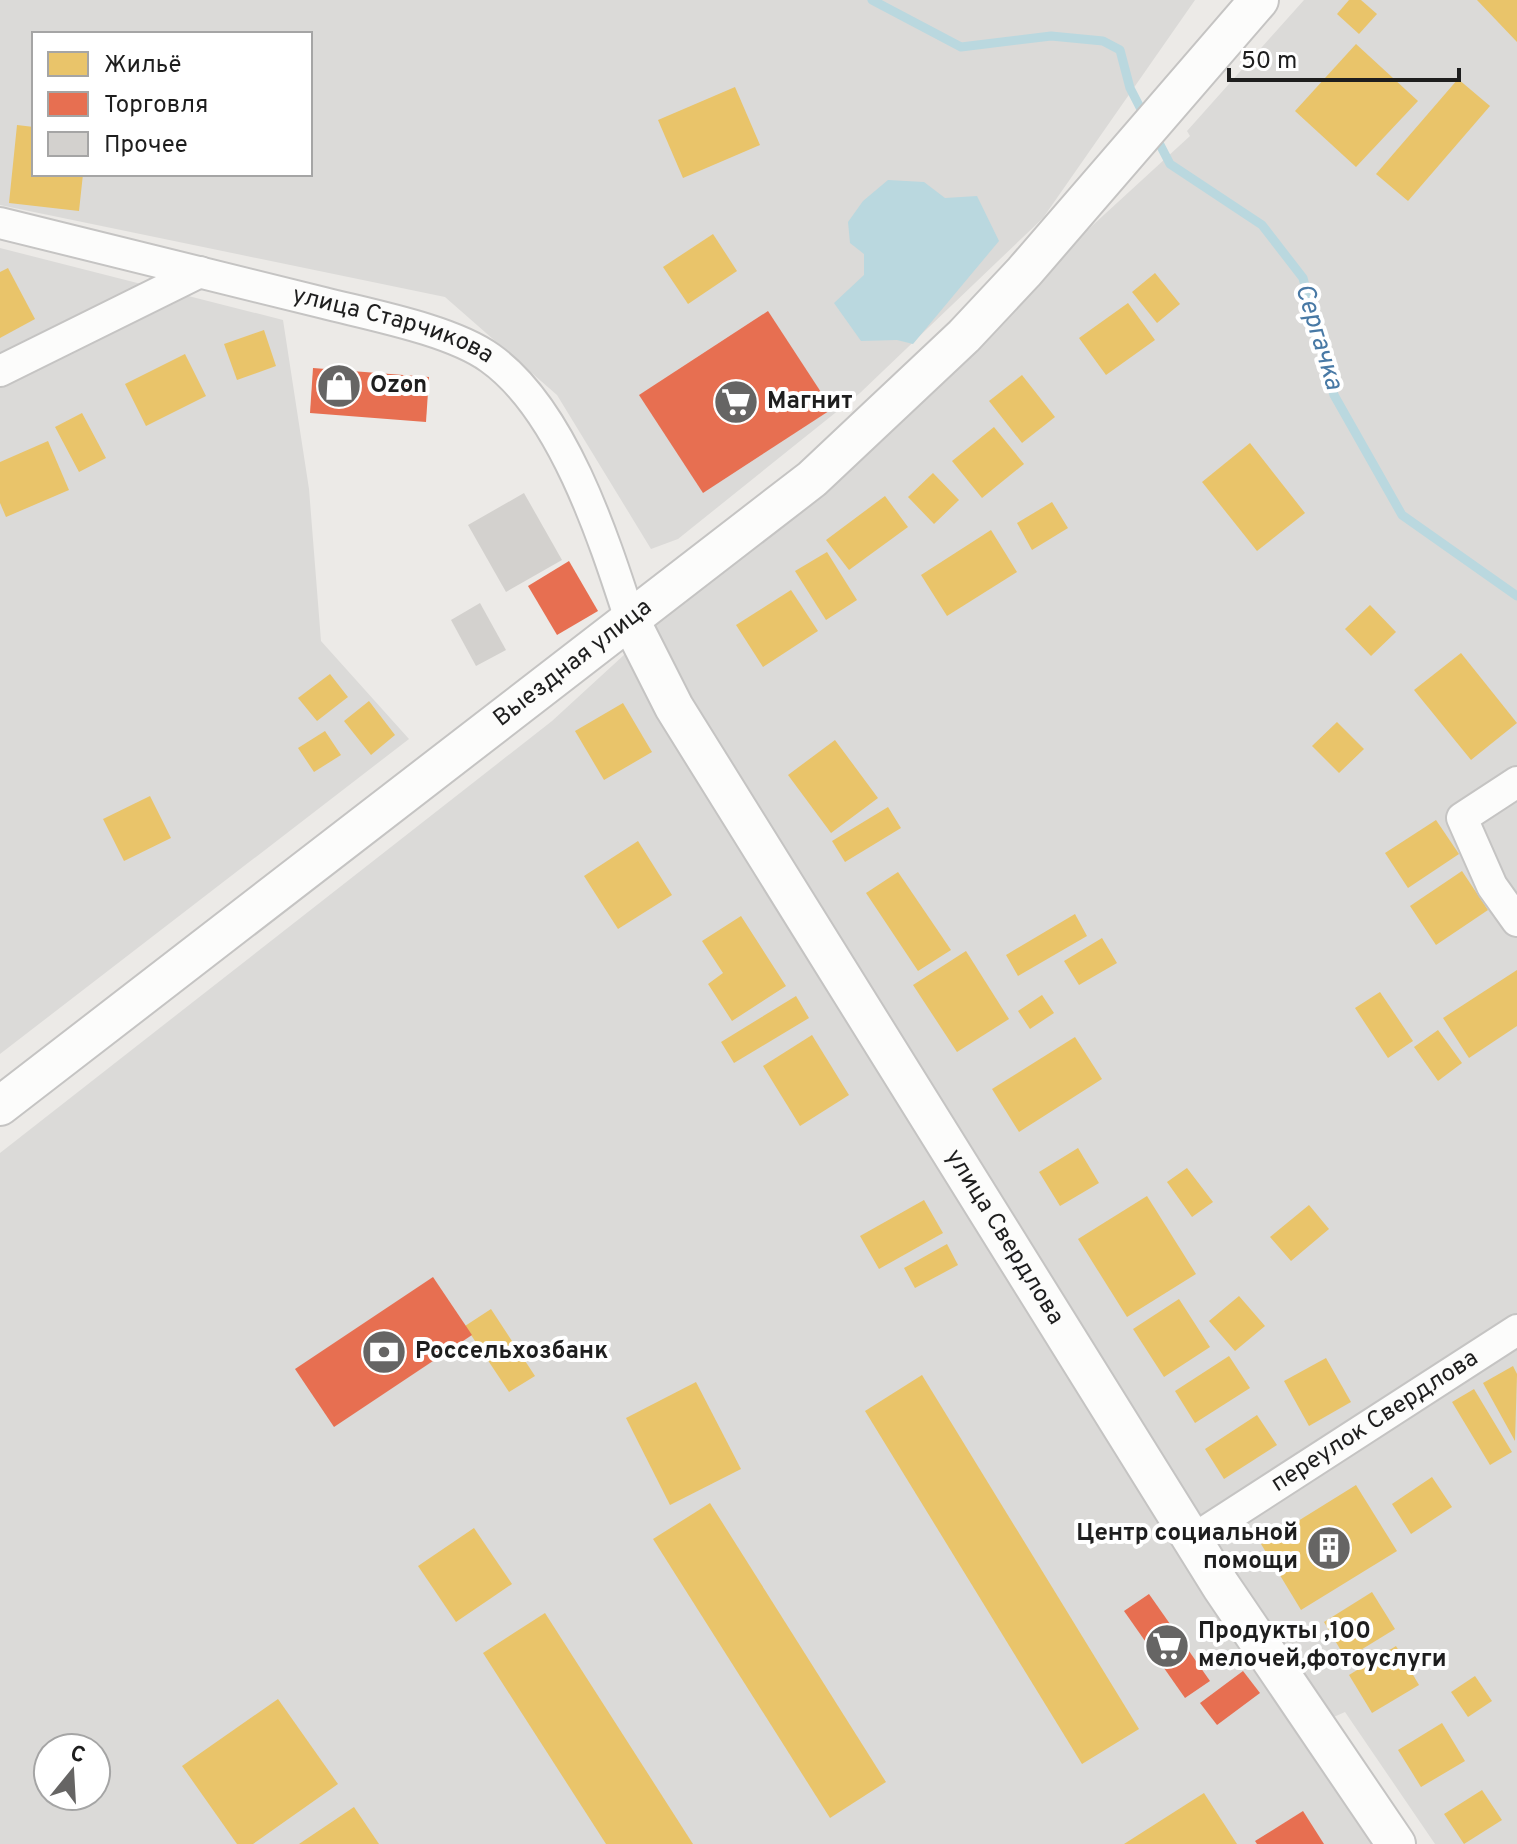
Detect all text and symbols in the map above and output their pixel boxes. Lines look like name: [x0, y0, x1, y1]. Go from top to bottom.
legend: [32, 32, 312, 176]
scale bar: [1229, 32, 1459, 82]
text: 50 m: [1241, 47, 1297, 77]
text: Жильё: [104, 51, 181, 81]
text: Торговля: [104, 91, 208, 121]
text: Прочее: [104, 131, 188, 161]
water label: Сергачка: [1286, 280, 1350, 395]
street label: улица Старчикова: [289, 281, 499, 371]
shop icon: Ozon: [315, 362, 363, 410]
place label: Ozon: [370, 371, 427, 401]
supermarket icon: Магнит: [712, 378, 760, 426]
place label: Магнит: [767, 387, 853, 417]
street label: Выездная улица: [488, 593, 658, 734]
street label: улица Свердлова: [938, 1144, 1070, 1331]
bank icon: Россельхозбанк: [360, 1328, 408, 1376]
place label: Россельхозбанк: [415, 1337, 608, 1367]
street label: переулок Свердлова: [1266, 1344, 1484, 1500]
place label: Центр социальной помощи: [1076, 1519, 1298, 1577]
building icon: Центр социальной помощи: [1305, 1524, 1353, 1572]
place label: Продукты ,100 мелочей,фотоуслуги: [1198, 1617, 1447, 1675]
supermarket icon: Продукты ,100 мелочей,фотоуслуги: [1143, 1622, 1191, 1670]
north arrow: [32, 1732, 112, 1812]
text: С: [67, 1740, 88, 1770]

